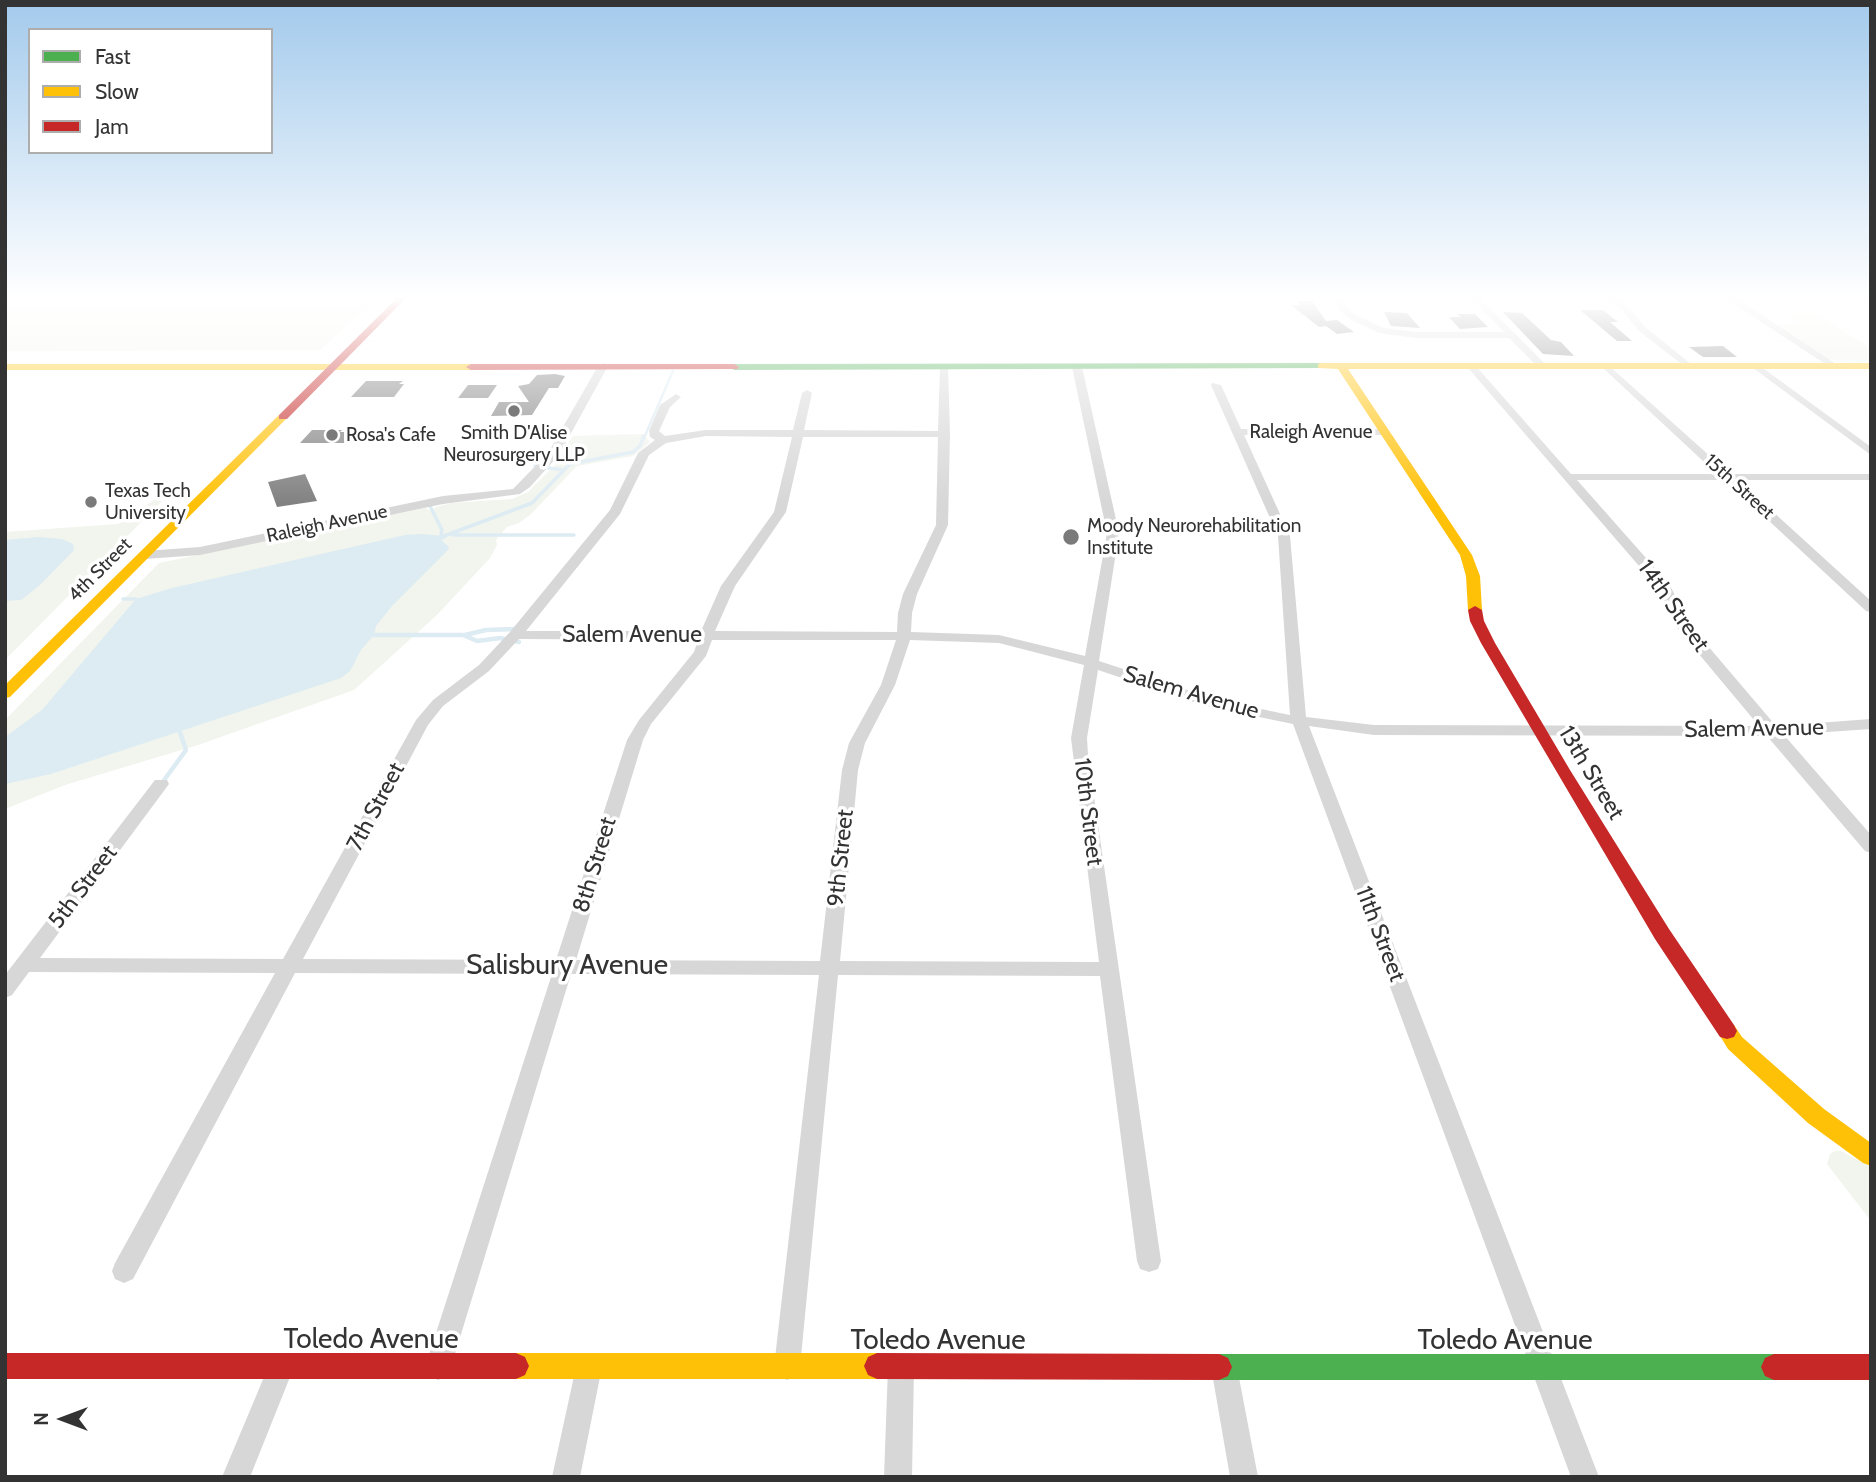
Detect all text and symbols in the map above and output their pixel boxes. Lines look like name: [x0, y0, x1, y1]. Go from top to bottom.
legend: [28, 28, 273, 154]
text: Fast: [95, 44, 131, 69]
text: Slow: [95, 79, 139, 104]
text: Jam: [95, 114, 129, 139]
marker: Smith D'Alise Neurosurgery LLP: [506, 403, 522, 419]
street label: Raleigh Avenue: [1250, 421, 1372, 443]
place label: Smith D'Alise Neurosurgery LLP: [443, 422, 585, 466]
place label: Rosa's Cafe: [346, 424, 436, 446]
marker: Rosa's Cafe: [324, 427, 340, 443]
street label: 15th Street: [1699, 450, 1779, 524]
place label: Texas Tech University: [105, 480, 191, 524]
marker: Texas Tech University: [83, 494, 99, 510]
street label: Raleigh Avenue: [265, 500, 389, 548]
place label: Moody Neurorehabilitation Institute: [1087, 515, 1301, 559]
marker: Moody Neurorehabilitation Institute: [1061, 527, 1081, 547]
street label: 4th Street: [63, 533, 137, 607]
street label: 14th Street: [1631, 555, 1715, 657]
street label: Salem Avenue: [562, 621, 702, 649]
street label: Salem Avenue: [1120, 660, 1262, 726]
street label: Salem Avenue: [1684, 714, 1824, 744]
street label: 13th Street: [1552, 721, 1630, 825]
street label: 10th Street: [1068, 757, 1108, 867]
street label: 7th Street: [341, 758, 411, 856]
street label: 9th Street: [822, 808, 860, 908]
street label: 8th Street: [567, 814, 623, 916]
street label: 5th Street: [43, 840, 123, 934]
street label: 11th Street: [1349, 883, 1411, 985]
street label: Salisbury Avenue: [466, 949, 668, 983]
street label: Toledo Avenue: [284, 1323, 458, 1357]
street label: Toledo Avenue: [851, 1324, 1025, 1358]
street label: Toledo Avenue: [1418, 1324, 1592, 1358]
north arrow: [28, 1384, 98, 1454]
text: N: [30, 1412, 53, 1426]

